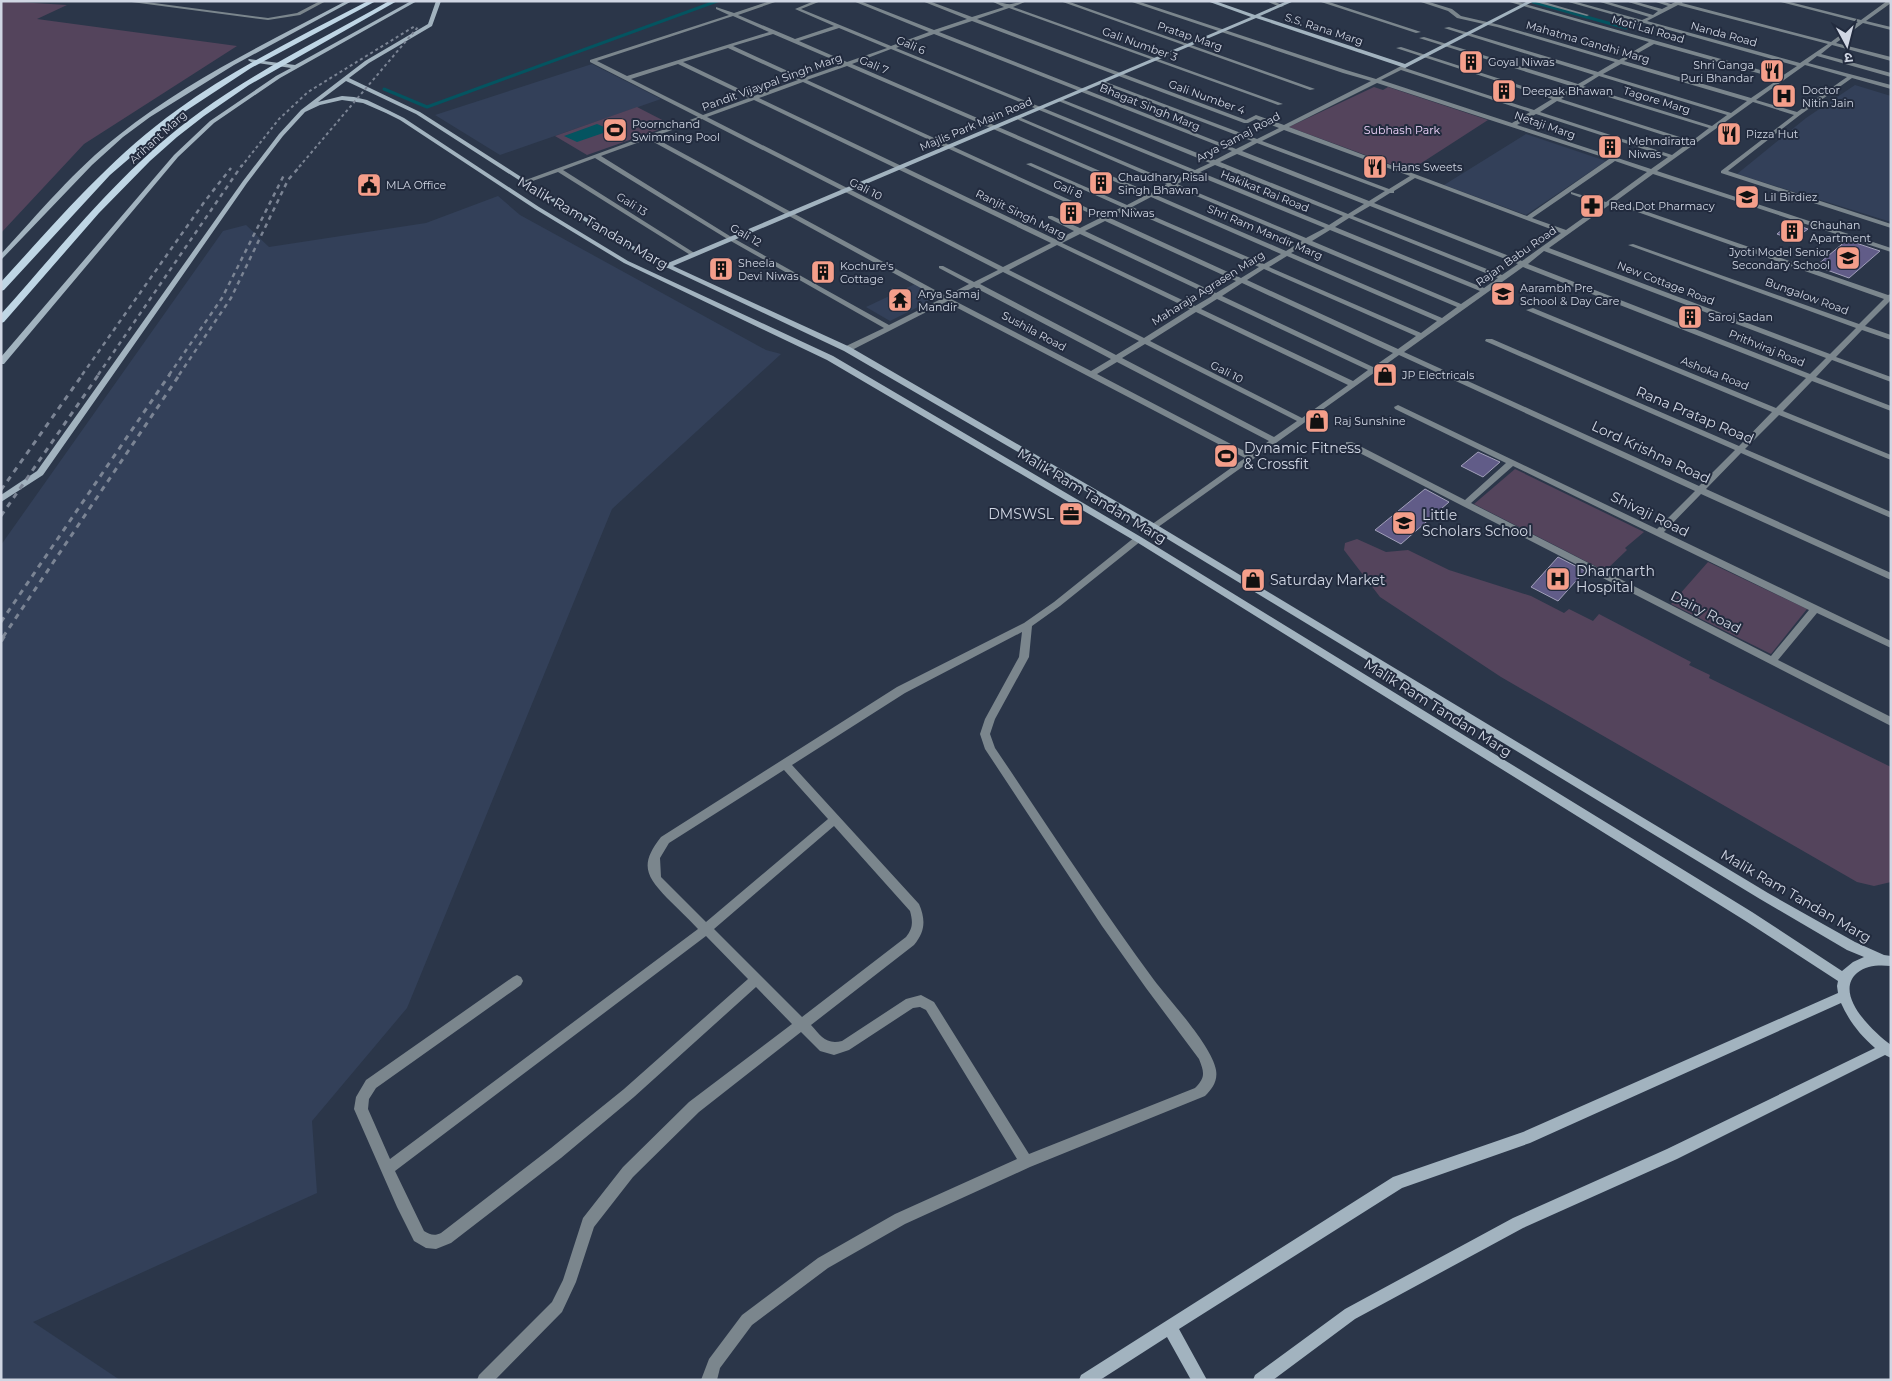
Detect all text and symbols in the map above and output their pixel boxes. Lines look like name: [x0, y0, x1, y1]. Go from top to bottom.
street label: S.S. Rana Marg: [1283, 10, 1365, 48]
street label: Moti Lal Road: [1610, 12, 1686, 46]
street label: Pratap Marg: [1156, 18, 1224, 54]
street label: Mahatma Gandhi Marg: [1524, 18, 1652, 66]
street label: Nanda Road: [1689, 18, 1759, 50]
north arrow: [1822, 20, 1872, 70]
street label: Gali Number 3: [1100, 24, 1180, 64]
street label: Gali 6: [894, 33, 928, 58]
text: उ: [1843, 48, 1854, 67]
building icon: Goyal Niwas: [1458, 49, 1484, 75]
street label: Pandit Vijaypal Singh Marg: [700, 50, 844, 114]
street label: Gali 7: [857, 53, 891, 77]
place label: Goyal Niwas: [1488, 55, 1555, 69]
place label: Shri Ganga Puri Bhandar: [1681, 58, 1754, 85]
restaurant icon: Shri Ganga Puri Bhandar: [1759, 58, 1785, 84]
street label: Gali Number 4: [1167, 77, 1248, 118]
building icon: Deepak Bhawan: [1491, 78, 1517, 104]
street label: Bhagat Singh Marg: [1098, 80, 1202, 134]
street label: Tagore Marg: [1622, 83, 1692, 117]
hospital icon: Doctor Nitin Jain: [1771, 83, 1797, 109]
place label: Doctor Nitin Jain: [1802, 83, 1854, 110]
place label: Deepak Bhawan: [1522, 84, 1613, 98]
street label: Majlis Park Main Road: [917, 94, 1035, 154]
street label: Arihant Marg: [126, 107, 190, 167]
street label: Netaji Marg: [1512, 108, 1578, 142]
street label: Arya Samaj Road: [1193, 109, 1283, 165]
sports icon: Poornchand Swimming Pool: [602, 117, 628, 143]
place label: Poornchand Swimming Pool: [632, 117, 720, 144]
restaurant icon: Pizza Hut: [1716, 121, 1742, 147]
park label: Subhash Park: [1364, 123, 1441, 137]
place label: Pizza Hut: [1746, 127, 1799, 141]
building icon: Mehndiratta Niwas: [1597, 134, 1623, 160]
place label: Mehndiratta Niwas: [1628, 134, 1696, 161]
restaurant icon: Hans Sweets: [1362, 154, 1388, 180]
place label: Hans Sweets: [1392, 160, 1463, 174]
street label: Hakikat Rai Road: [1219, 167, 1311, 215]
building icon: Chaudhary Risal Singh Bhawan: [1088, 170, 1114, 196]
place label: Chaudhary Risal Singh Bhawan: [1118, 170, 1207, 197]
public building icon: MLA Office: [356, 172, 382, 198]
street label: Malik Ram Tandan Marg: [514, 172, 672, 274]
street label: Gali 10: [847, 175, 885, 203]
street label: Gali 8: [1051, 176, 1085, 202]
place label: MLA Office: [386, 178, 447, 192]
school or university icon: Lil Birdiez: [1734, 184, 1760, 210]
street label: Ranjit Singh Marg: [973, 186, 1069, 242]
street label: Gali 13: [614, 189, 650, 219]
place label: Lil Birdiez: [1764, 190, 1818, 204]
pharmacy icon: Red Dot Pharmacy: [1579, 193, 1605, 219]
place label: Red Dot Pharmacy: [1610, 199, 1715, 213]
building icon: Prem Niwas: [1058, 200, 1084, 226]
street label: Shri Ram Mandir Marg: [1205, 201, 1325, 263]
place label: Prem Niwas: [1088, 206, 1155, 220]
building icon: Chauhan Apartment: [1779, 218, 1805, 244]
place label: Chauhan Apartment: [1810, 218, 1872, 245]
street label: Gali 12: [728, 220, 764, 250]
street label: Rajan Babu Road: [1473, 223, 1559, 289]
place label: Jyoti Model Senior Secondary School: [1728, 245, 1830, 272]
school or university icon: Jyoti Model Senior Secondary School: [1835, 245, 1861, 271]
street label: Maharaja Agrasen Marg: [1149, 247, 1267, 329]
building icon: Sheela Devi Niwas: [708, 256, 734, 282]
place label: Sheela Devi Niwas: [738, 256, 799, 283]
street label: New Cottage Road: [1615, 258, 1717, 308]
building icon: Kochure's Cottage: [810, 259, 836, 285]
place label: Kochure's Cottage: [840, 259, 894, 286]
street label: Bungalow Road: [1763, 274, 1851, 318]
school or university icon: Aarambh Pre School & Day Care: [1490, 281, 1516, 307]
place label: Aarambh Pre School & Day Care: [1520, 281, 1620, 308]
temple icon: Arya Samaj Mandir: [887, 287, 913, 313]
place label: Arya Samaj Mandir: [918, 287, 980, 314]
building icon: Saroj Sadan: [1677, 304, 1703, 330]
street label: Sushila Road: [999, 308, 1069, 354]
place label: Saroj Sadan: [1708, 310, 1773, 324]
street label: Prithviraj Road: [1727, 326, 1807, 370]
street label: Ashoka Road: [1679, 353, 1751, 393]
street label: Gali 10: [1208, 358, 1246, 386]
shop icon: JP Electricals: [1372, 362, 1398, 388]
place label: JP Electricals: [1401, 368, 1475, 382]
street label: Rana Pratap Road: [1633, 382, 1757, 448]
shop icon: Raj Sunshine: [1304, 408, 1330, 434]
place label: Raj Sunshine: [1334, 414, 1406, 428]
street label: Lord Krishna Road: [1589, 417, 1713, 487]
place label: Dynamic Fitness & Crossfit: [1244, 439, 1361, 473]
sports icon: Dynamic Fitness & Crossfit: [1213, 443, 1239, 469]
street label: Malik Ram Tandan Marg: [1014, 444, 1170, 548]
street label: Shivaji Road: [1608, 487, 1692, 541]
office icon: DMSWSL: [1058, 501, 1084, 527]
place label: DMSWSL: [988, 505, 1055, 523]
place label: Little Scholars School: [1422, 506, 1532, 540]
school or university icon: Little Scholars School: [1391, 510, 1417, 536]
place label: Dharmarth Hospital: [1576, 562, 1655, 596]
hospital icon: Dharmarth Hospital: [1545, 566, 1571, 592]
shop icon: Saturday Market: [1240, 567, 1266, 593]
place label: Saturday Market: [1270, 571, 1386, 589]
street label: Dairy Road: [1668, 587, 1744, 637]
street label: Malik Ram Tandan Marg: [1361, 655, 1515, 761]
street label: Malik Ram Tandan Marg: [1717, 845, 1875, 947]

